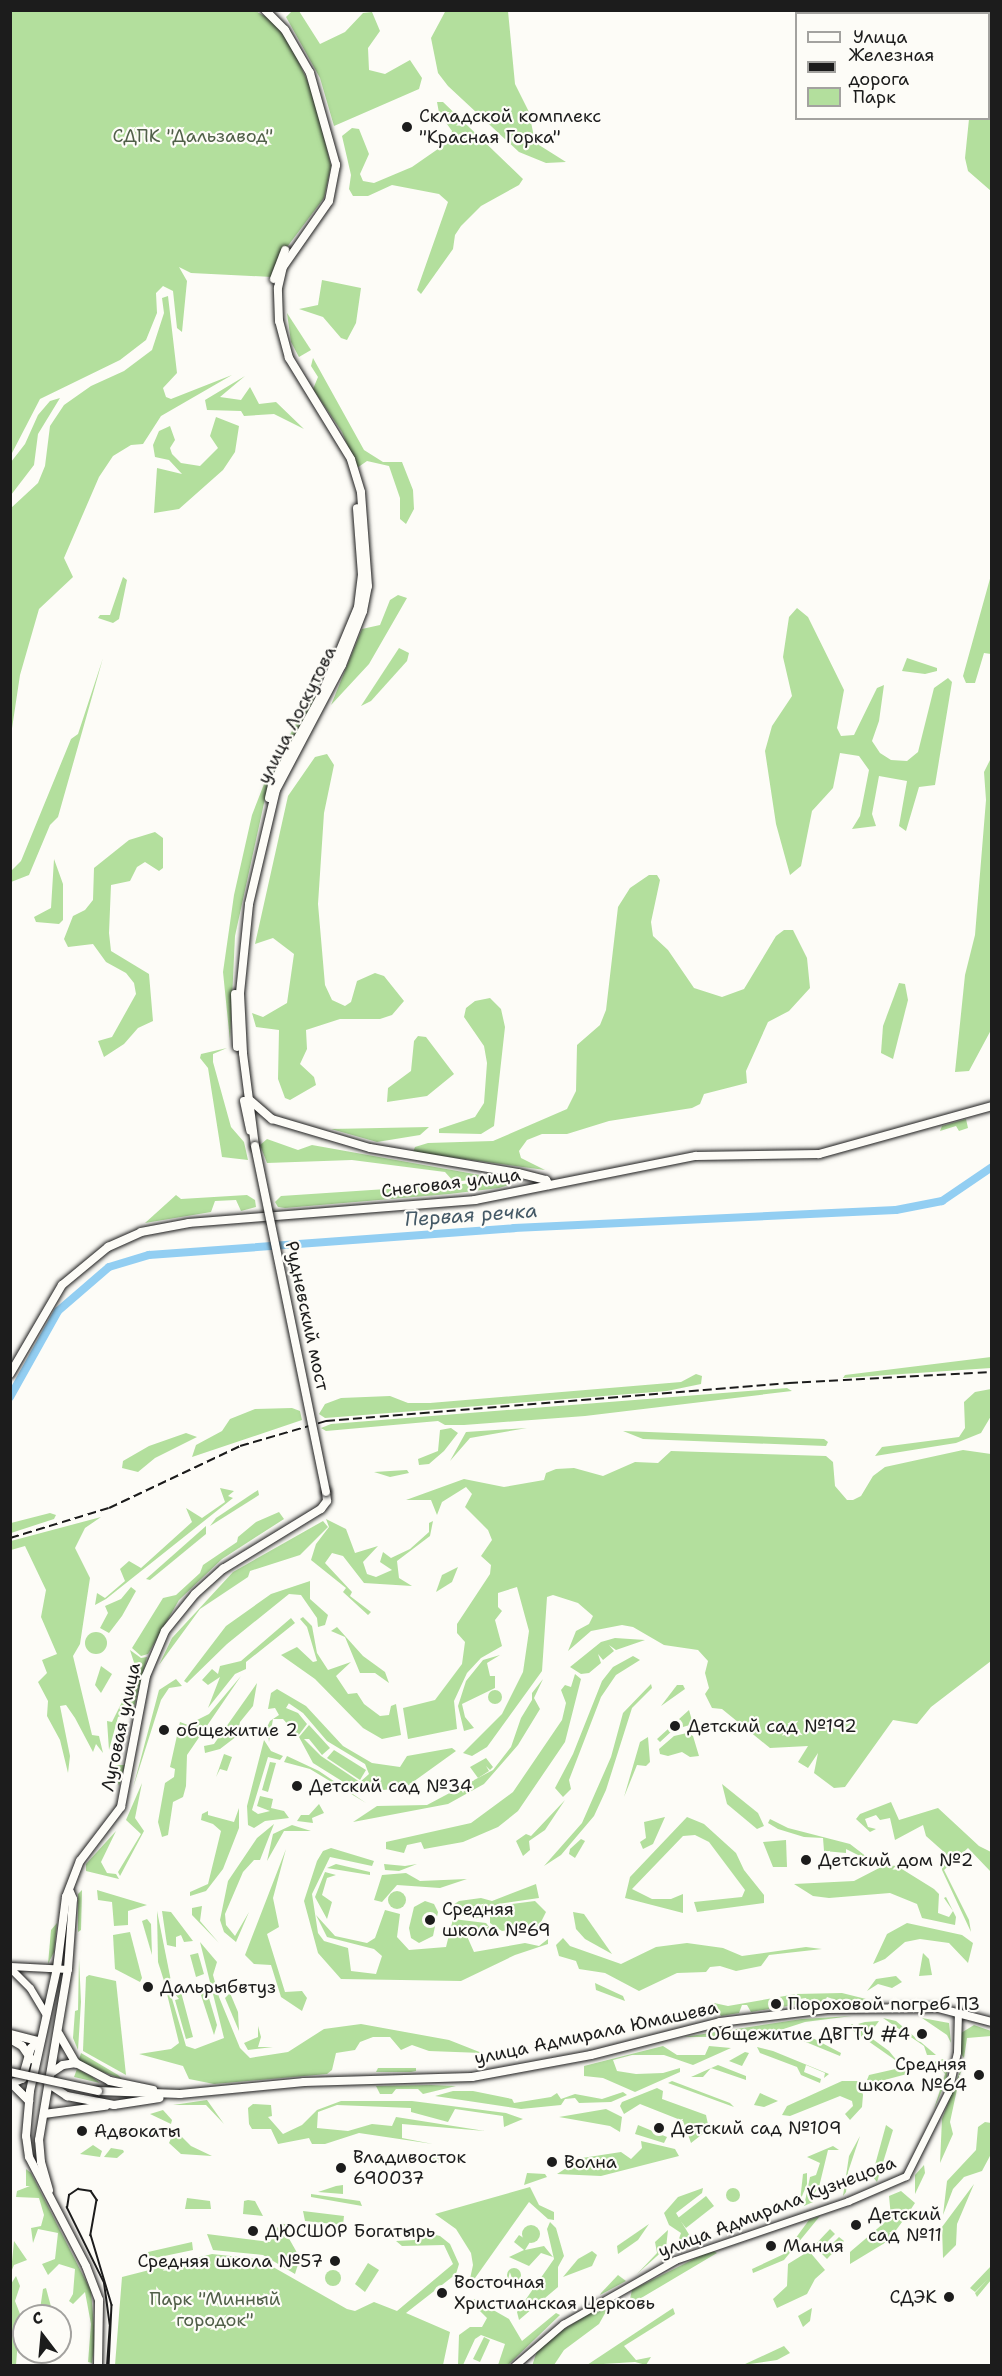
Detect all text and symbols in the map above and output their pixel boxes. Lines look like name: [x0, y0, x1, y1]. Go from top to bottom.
legend: [795, 12, 990, 120]
text: Улица: [853, 25, 907, 49]
text: Железная дорога: [848, 43, 934, 91]
text: Парк: [853, 85, 896, 109]
place label: Складской комплекс "Красная Горка": [419, 106, 601, 148]
marker: Складской комплекс "Красная Горка": [400, 120, 414, 134]
park label: СДПК "Дальзавод": [113, 125, 273, 147]
street label: улица Лоскутова: [253, 643, 341, 787]
street label: Снеговая улица: [380, 1164, 522, 1202]
water label: Первая речка: [404, 1198, 538, 1232]
street label: Рудневский мост: [281, 1239, 333, 1393]
street label: Луговая улица: [97, 1661, 145, 1793]
place label: Детский сад №192: [687, 1715, 857, 1737]
place label: общежитие 2: [176, 1719, 298, 1741]
marker: Детский сад №192: [668, 1719, 682, 1733]
marker: общежитие 2: [157, 1723, 171, 1737]
place label: Детский сад №34: [309, 1775, 472, 1797]
marker: Детский сад №34: [290, 1779, 304, 1793]
place label: Детский дом №2: [818, 1849, 973, 1871]
marker: Детский дом №2: [799, 1853, 813, 1867]
place label: Средняя школа №69: [442, 1899, 551, 1942]
marker: Средняя школа №69: [423, 1913, 437, 1927]
place label: Дальрыбвтуз: [160, 1976, 276, 1998]
marker: Дальрыбвтуз: [141, 1980, 155, 1994]
place label: Пороховой погреб П3: [788, 1993, 980, 2015]
street label: улица Адмирала Юмашева: [472, 1997, 720, 2069]
marker: Пороховой погреб П3: [769, 1997, 783, 2011]
place label: Общежитие ДВГТУ #4: [707, 2023, 910, 2045]
marker: Общежитие ДВГТУ #4: [915, 2027, 929, 2041]
place label: Средняя школа №64: [858, 2054, 967, 2096]
marker: Средняя школа №64: [972, 2068, 986, 2082]
place label: Детский сад №109: [671, 2117, 842, 2139]
place label: Адвокаты: [94, 2120, 181, 2142]
marker: Детский сад №109: [652, 2121, 666, 2135]
marker: Адвокаты: [75, 2124, 89, 2138]
place label: Владивосток 690037: [353, 2147, 466, 2190]
place label: Волна: [564, 2151, 617, 2173]
street label: улица Адмирала Кузнецова: [655, 2152, 899, 2262]
marker: Волна: [545, 2155, 559, 2169]
marker: Владивосток 690037: [334, 2161, 348, 2175]
place label: Детский сад №11: [868, 2204, 942, 2246]
marker: Детский сад №11: [849, 2218, 863, 2232]
place label: ДЮСШОР Богатырь: [265, 2220, 435, 2242]
marker: ДЮСШОР Богатырь: [246, 2224, 260, 2238]
place label: Мания: [783, 2235, 844, 2257]
marker: Мания: [764, 2239, 778, 2253]
place label: Средняя школа №57: [137, 2250, 323, 2272]
marker: Средняя школа №57: [328, 2254, 342, 2268]
place label: Восточная Христианская Церковь: [454, 2272, 655, 2314]
marker: Восточная Христианская Церковь: [435, 2286, 449, 2300]
place label: СДЭК: [890, 2286, 937, 2308]
park label: Парк "Минный городок": [149, 2289, 281, 2332]
marker: СДЭК: [942, 2290, 956, 2304]
north arrow: [12, 2304, 72, 2364]
text: С: [30, 2307, 45, 2330]

